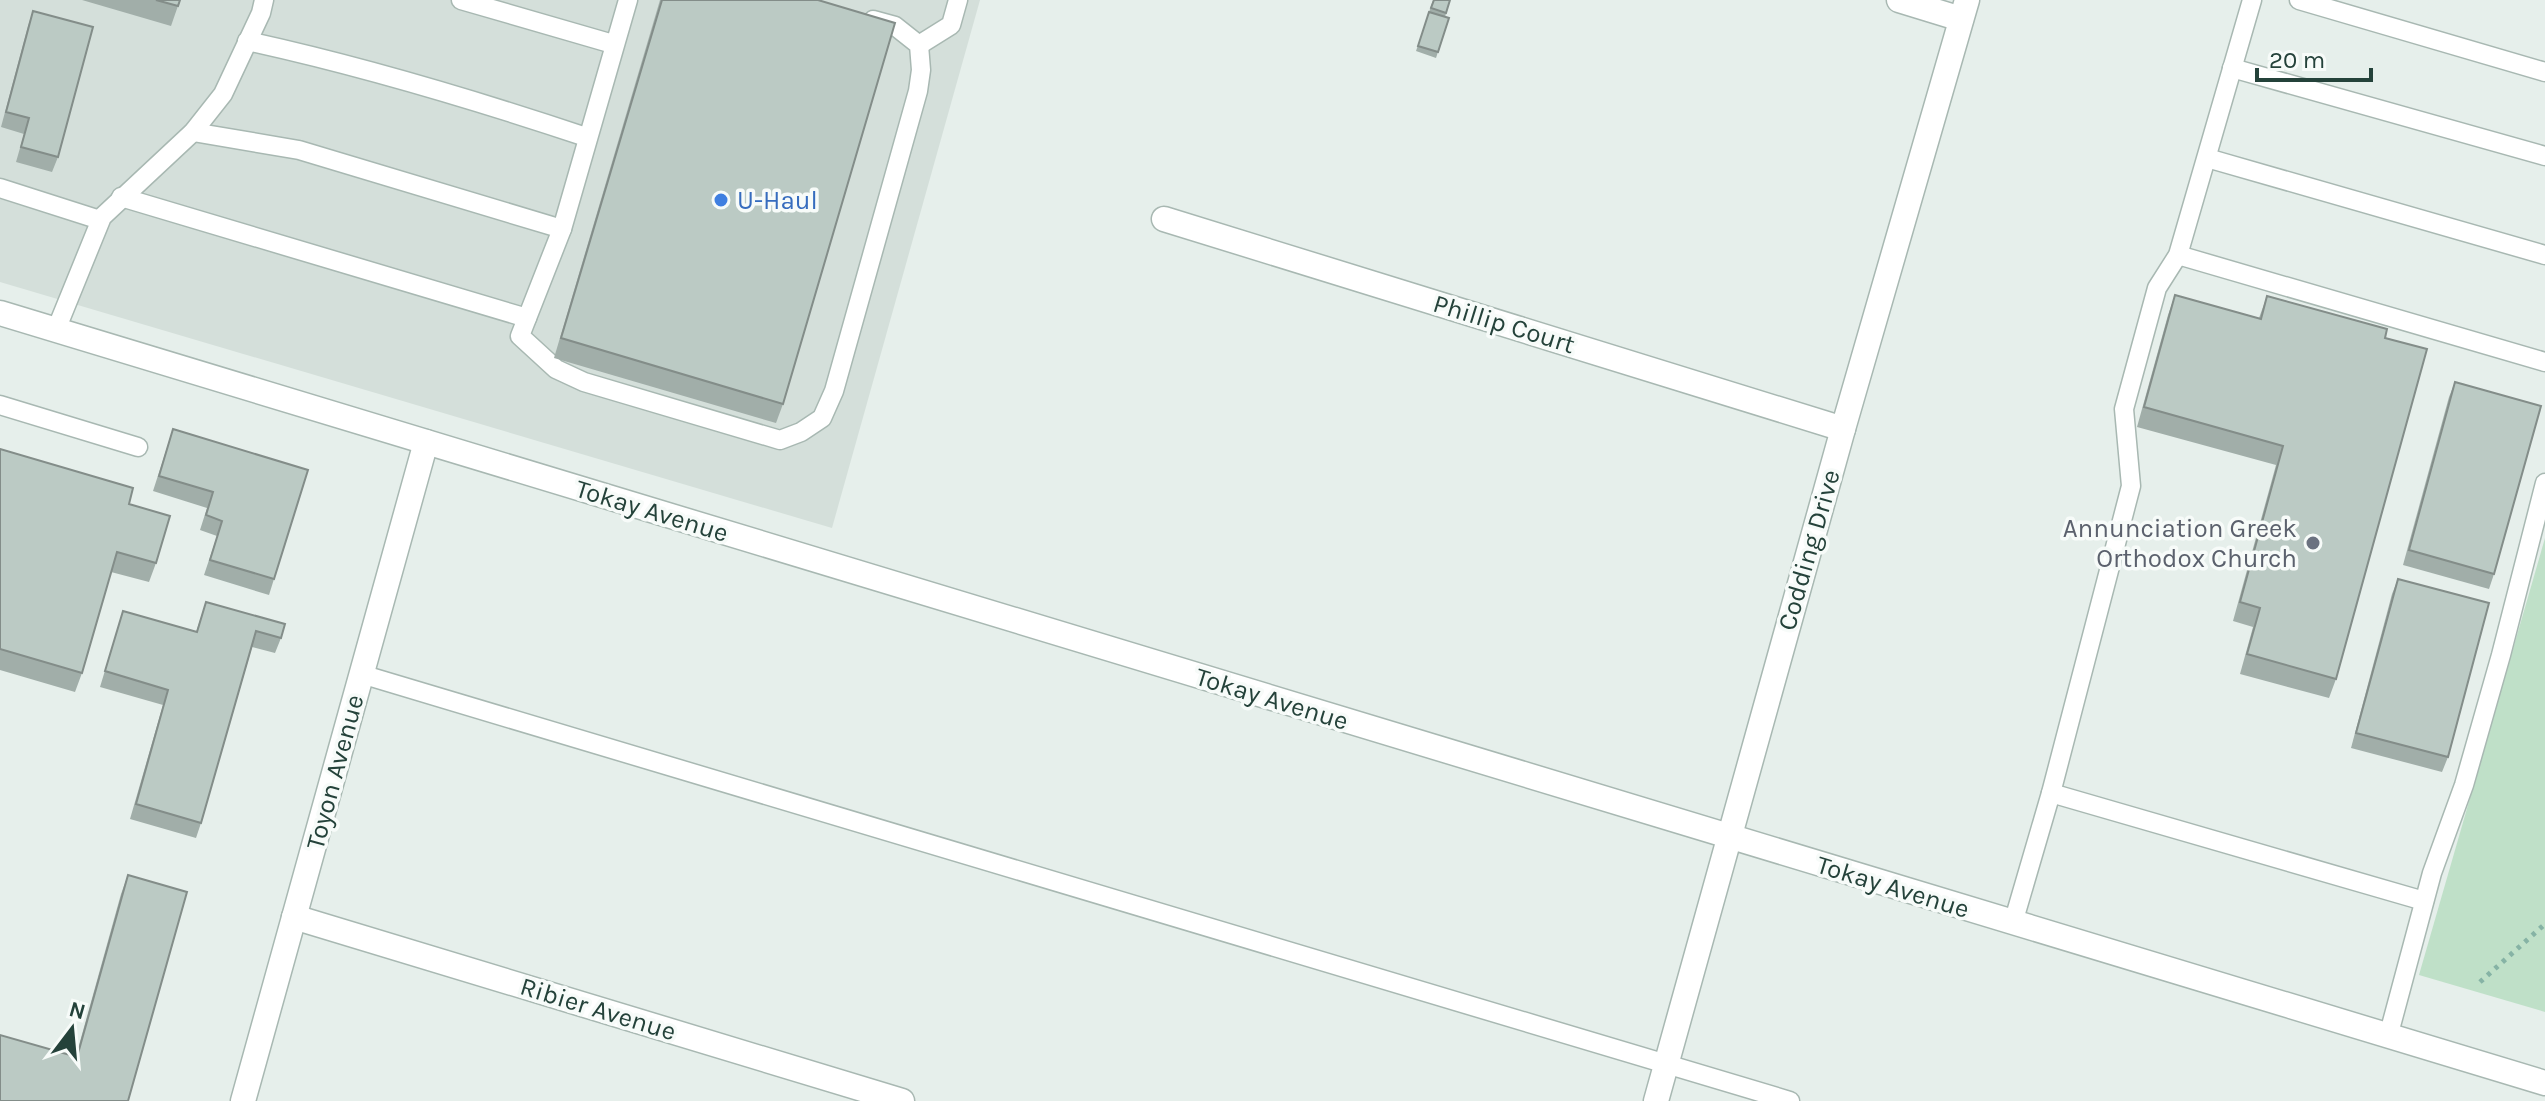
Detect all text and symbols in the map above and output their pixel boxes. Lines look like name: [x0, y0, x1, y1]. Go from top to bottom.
scale bar: [2257, 32, 2371, 82]
text: 20 m: [2269, 46, 2325, 74]
place label: U-Haul: [737, 185, 818, 216]
marker: U-Haul: [712, 191, 730, 209]
street label: Phillip Court: [1429, 288, 1579, 360]
street label: Codding Drive: [1771, 466, 1847, 634]
street label: Tokay Avenue: [572, 473, 732, 549]
place label: Annunciation Greek Orthodox Church: [2063, 513, 2297, 574]
marker: Annunciation Greek Orthodox Church: [2304, 534, 2322, 552]
street label: Tokay Avenue: [1192, 661, 1352, 737]
street label: Toyon Avenue: [299, 691, 371, 853]
street label: Tokay Avenue: [1813, 849, 1973, 925]
street label: Ribier Avenue: [516, 971, 680, 1047]
north arrow: [32, 989, 112, 1069]
text: N: [66, 996, 88, 1025]

